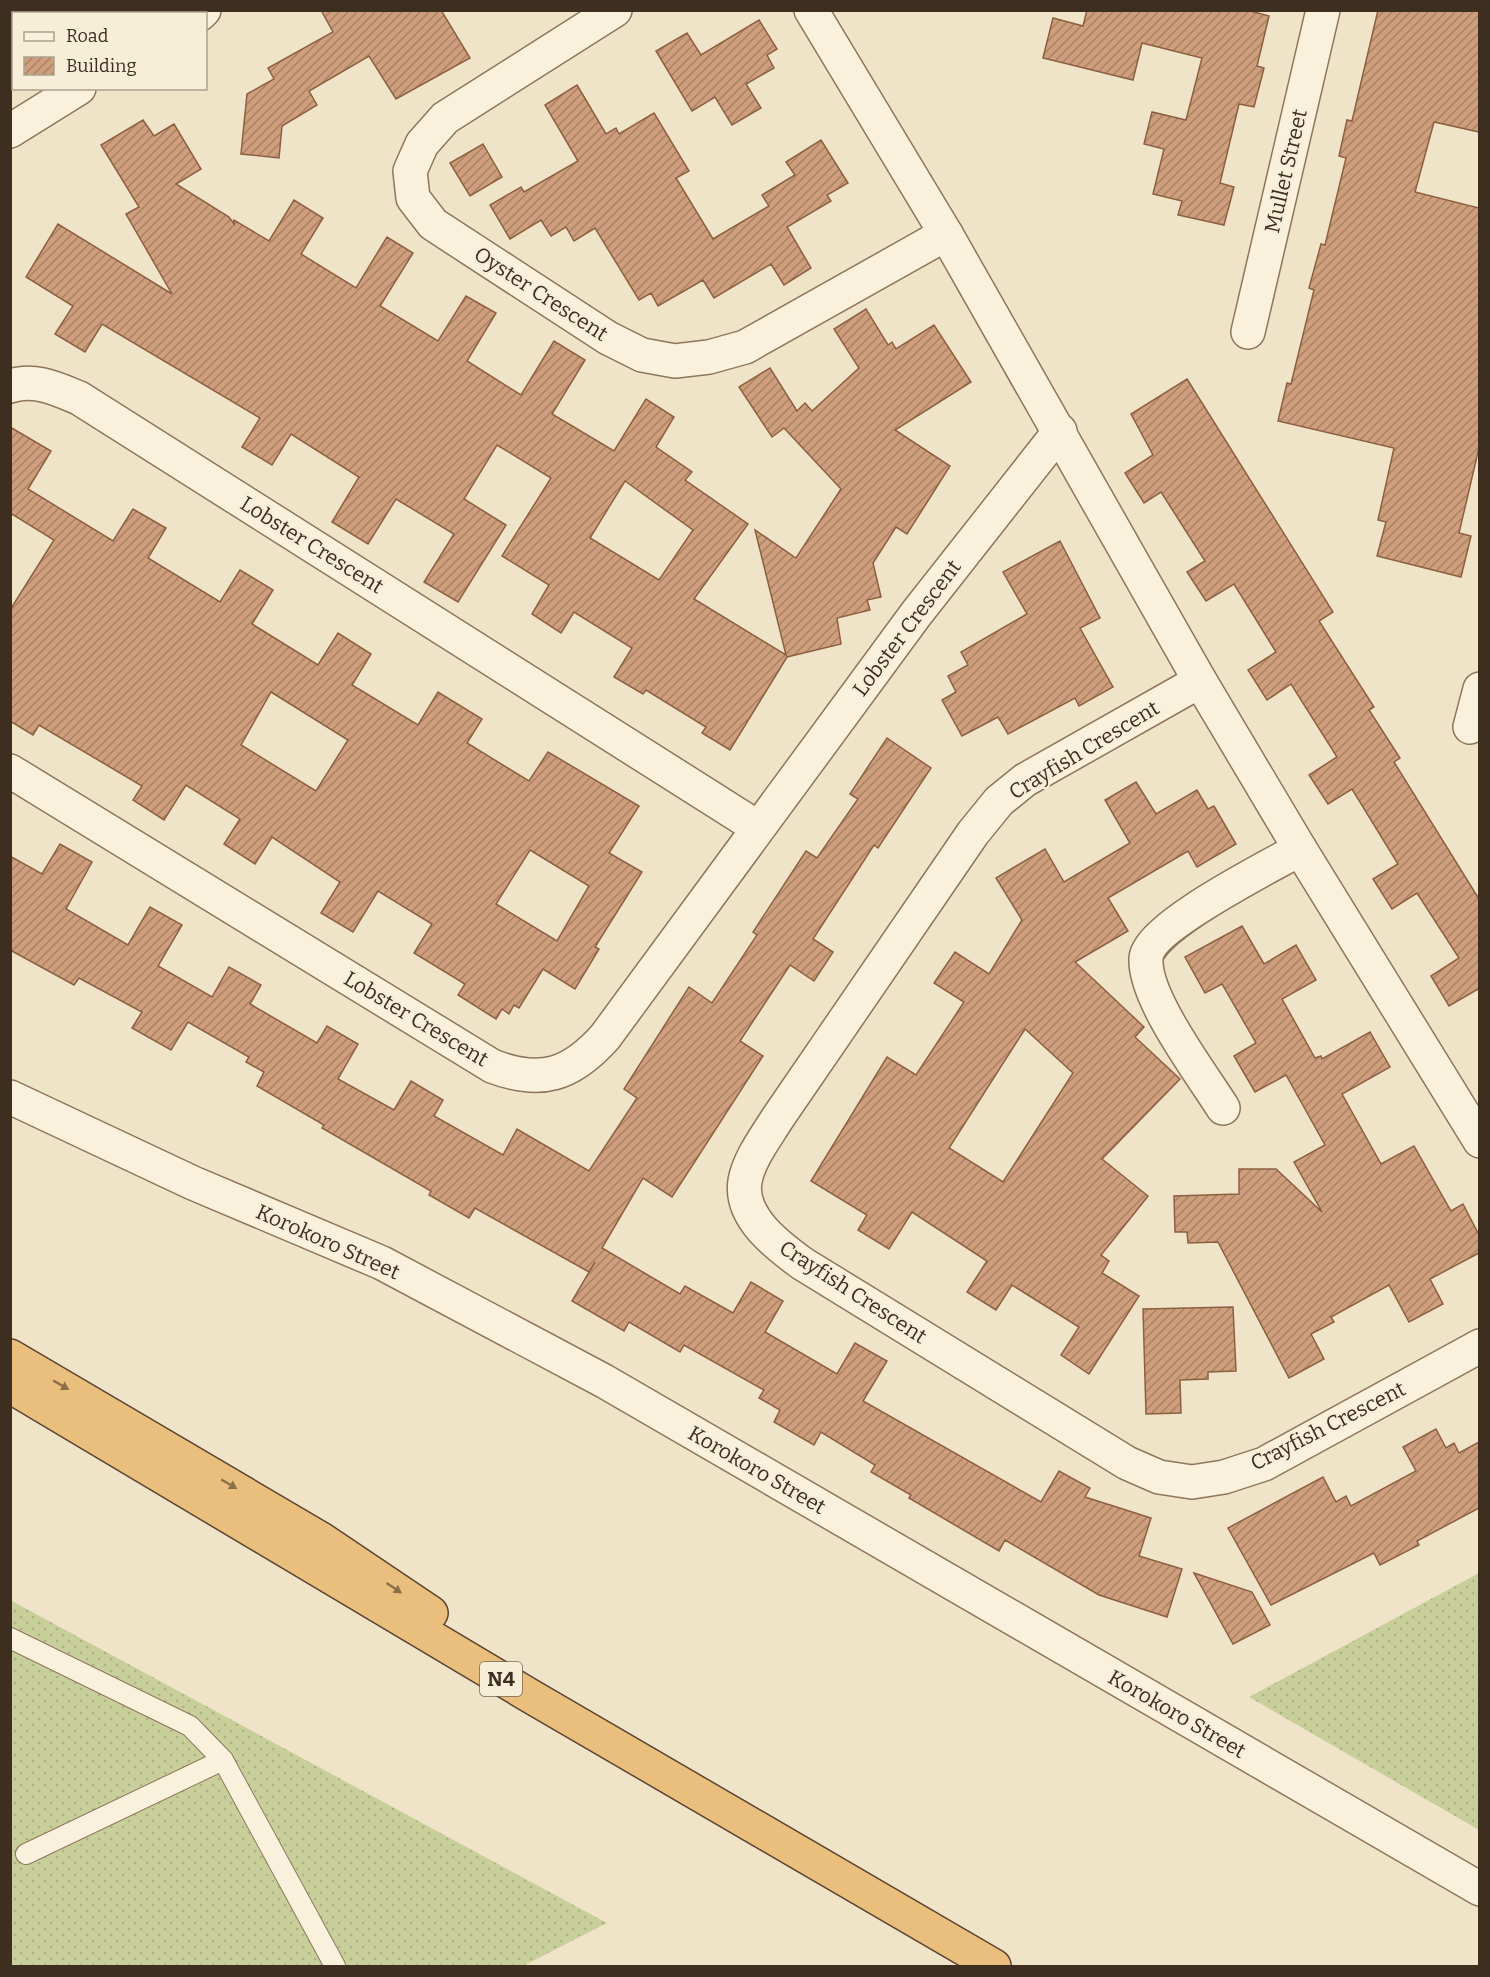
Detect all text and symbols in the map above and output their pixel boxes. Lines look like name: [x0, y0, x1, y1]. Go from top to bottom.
legend: [12, 12, 207, 90]
text: Road: [66, 25, 109, 47]
text: Building: [66, 55, 137, 77]
street label: Mullet Street: [1259, 106, 1313, 236]
street label: Oyster Crescent: [469, 241, 613, 347]
street label: Lobster Crescent: [236, 491, 389, 600]
street label: Lobster Crescent: [847, 554, 967, 701]
street label: Crayfish Crescent: [1004, 695, 1164, 805]
street label: Lobster Crescent: [339, 966, 493, 1073]
street label: Korokoro Street: [252, 1199, 404, 1285]
street label: Crayfish Crescent: [774, 1235, 932, 1350]
street label: Crayfish Crescent: [1246, 1376, 1410, 1476]
one-way arrow: [53, 1380, 69, 1391]
street label: Korokoro Street: [684, 1420, 831, 1520]
one-way arrow: [221, 1479, 237, 1490]
one-way arrow: [386, 1582, 402, 1593]
road number: N4: [480, 1662, 522, 1696]
street label: Korokoro Street: [1104, 1664, 1251, 1764]

